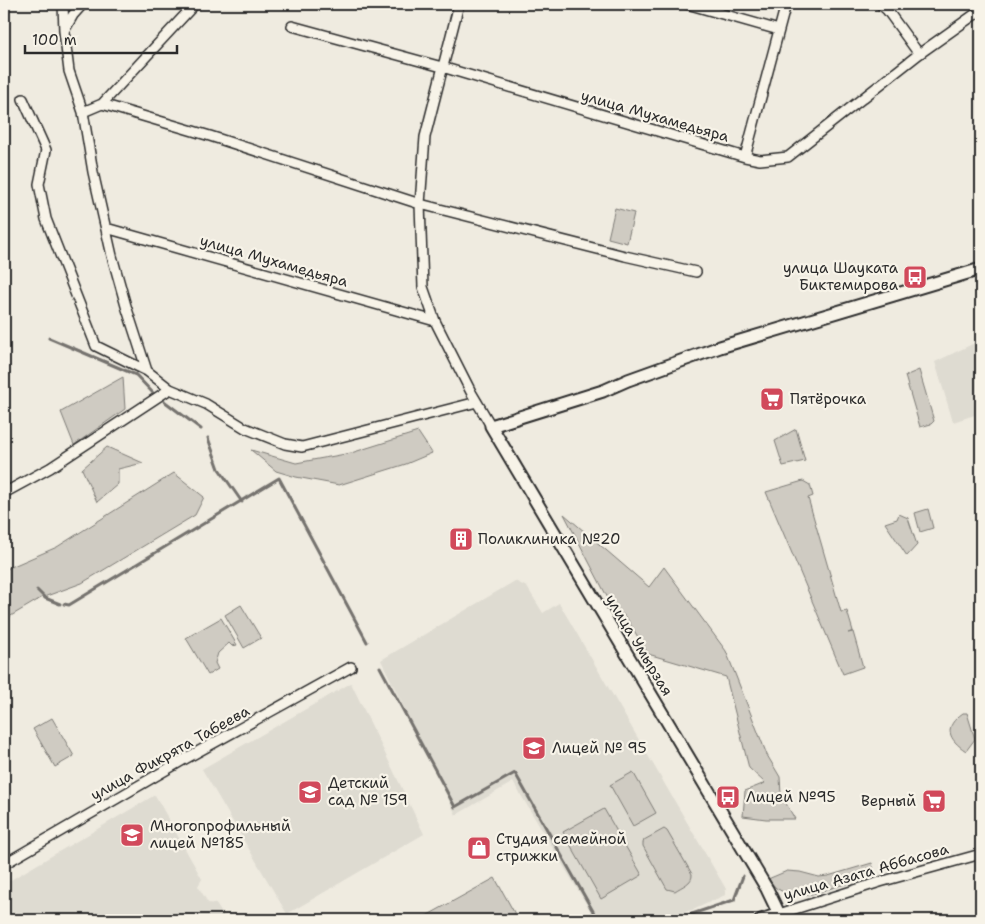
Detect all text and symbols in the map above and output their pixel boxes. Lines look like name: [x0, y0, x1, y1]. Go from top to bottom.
scale bar: [25, 22, 178, 54]
text: 100 m: [32, 30, 77, 50]
street label: улица Мухамедьяра: [579, 85, 732, 147]
street label: улица Мухамедьяра: [198, 230, 351, 292]
place label: улица Шауката Биктемирова: [783, 258, 899, 295]
bus stop icon: улица Шауката Биктемирова: [902, 264, 928, 290]
supermarket icon: Пятёрочка: [759, 386, 785, 412]
place label: Пятёрочка: [790, 389, 867, 409]
building icon: Поликлиника №20: [448, 526, 474, 552]
place label: Поликлиника №20: [478, 529, 620, 549]
street label: улица Умырзая: [601, 590, 677, 700]
street label: улица Фикрята Табеева: [87, 701, 254, 805]
school or university icon: Лицей № 95: [521, 735, 547, 761]
place label: Лицей № 95: [552, 738, 647, 758]
place label: Детский сад № 159: [328, 773, 408, 810]
school or university icon: Детский сад № 159: [297, 779, 323, 805]
bus stop icon: Лицей №95: [715, 784, 741, 810]
place label: Лицей №95: [746, 787, 836, 807]
supermarket icon: Верный: [921, 788, 947, 814]
place label: Верный: [861, 791, 916, 811]
place label: Многопрофильный лицей №185: [150, 816, 291, 853]
school or university icon: Многопрофильный лицей №185: [119, 822, 145, 848]
place label: Студия семейной стрижки: [496, 829, 627, 866]
shop icon: Студия семейной стрижки: [466, 835, 492, 861]
street label: улица Азата Аббасова: [781, 839, 951, 905]

